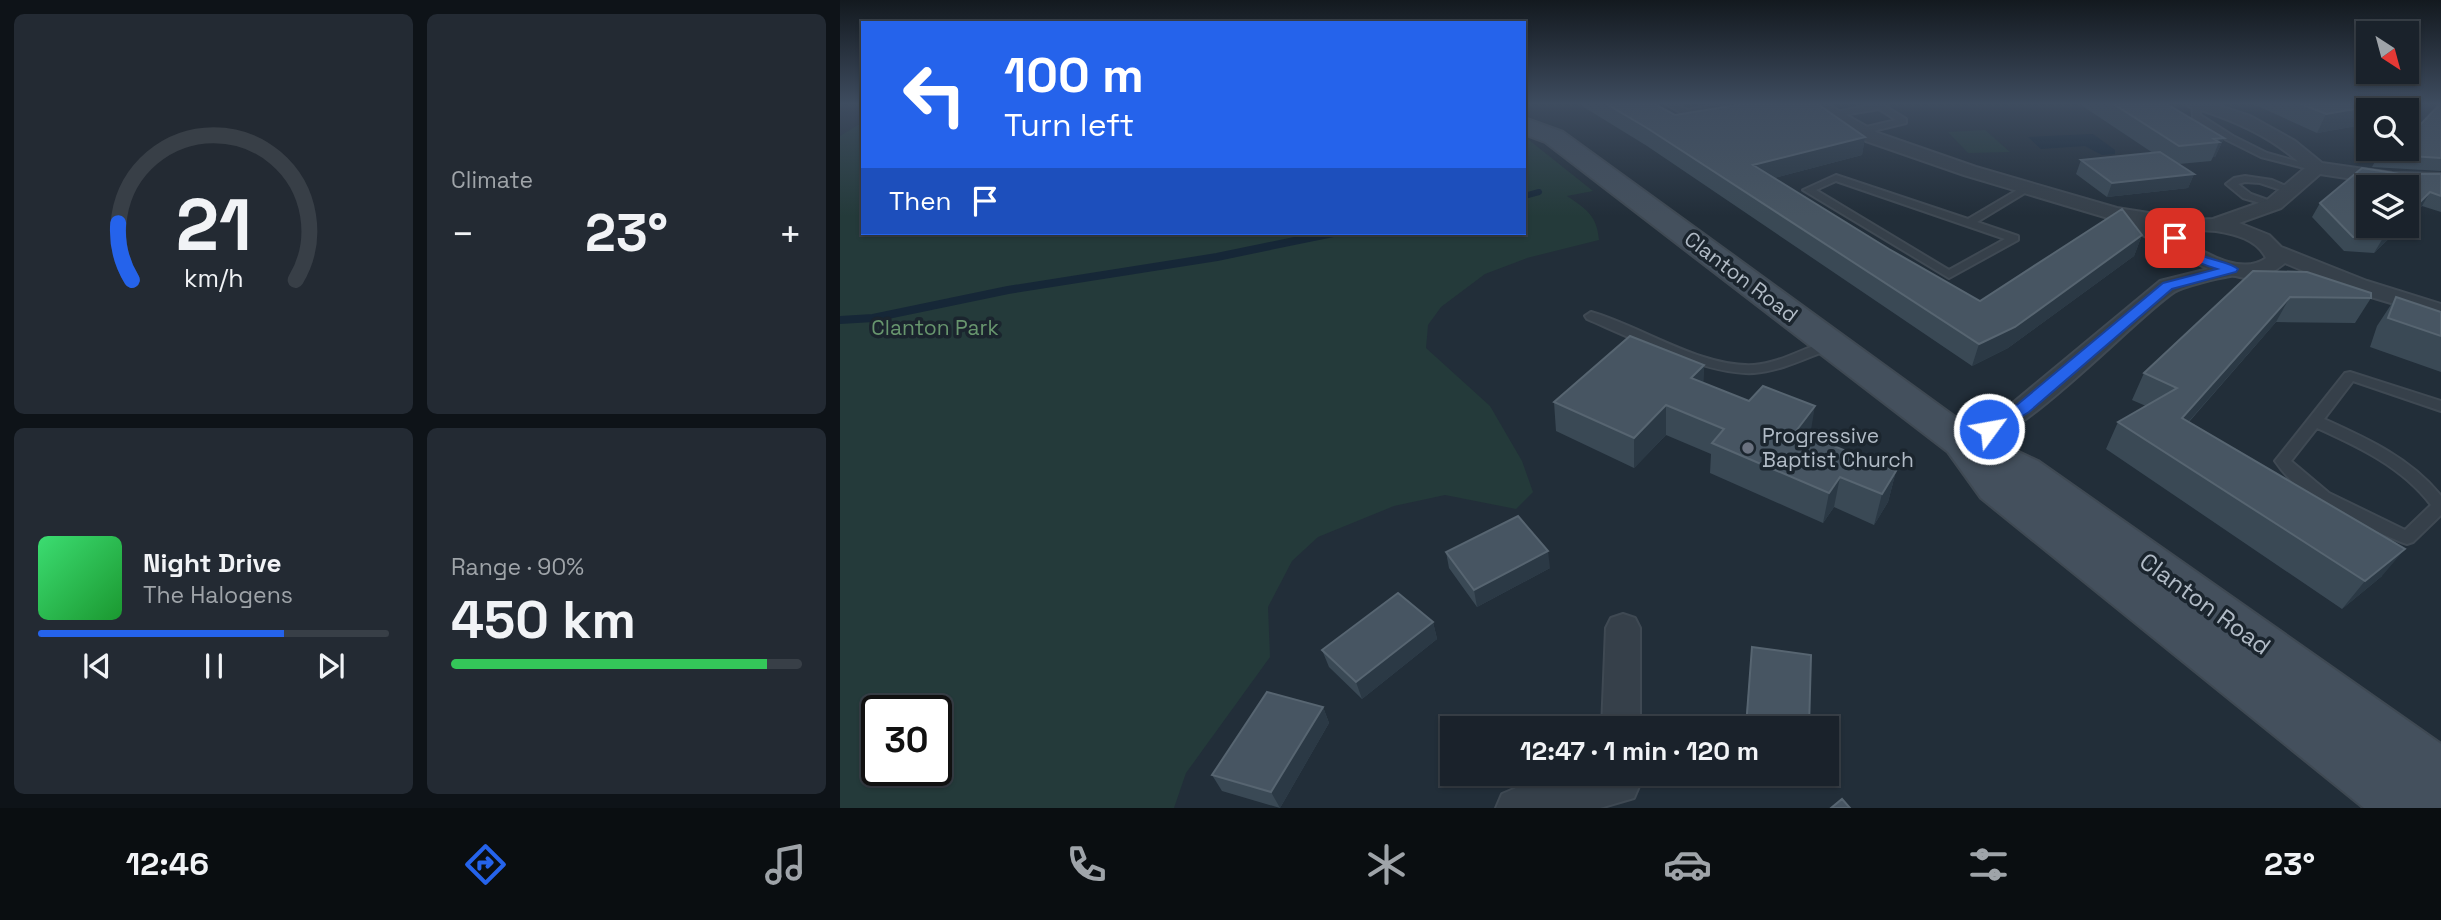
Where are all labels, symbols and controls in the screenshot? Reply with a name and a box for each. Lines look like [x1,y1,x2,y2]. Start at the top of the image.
north arrow [2356,21,2418,84]
map controls [2356,21,2419,238]
text: 100 m [1004,44,1144,106]
icon: left [889,49,980,140]
button: search [2356,98,2419,161]
text: Turn left [1004,105,1134,145]
text: Climate [451,165,533,195]
button: layers [2356,175,2419,238]
text: 21 [175,178,252,271]
icon: arrive [966,182,1004,220]
text: Then [889,184,952,218]
text: 23° [585,200,668,266]
pin [2145,208,2205,268]
text: − [451,210,475,258]
text: + [778,210,802,258]
icon: arrive [2156,219,2194,257]
street label: Clanton Road [1679,225,1803,328]
text: km/h [184,262,243,294]
park label: Clanton Park [871,314,999,341]
position arrow [1952,392,2026,466]
place label: Progressive Baptist Church [1762,422,1914,473]
marker: Progressive Baptist Church [1740,440,1756,456]
text: Night Drive [143,546,281,580]
street label: Clanton Road [2134,546,2277,662]
text: Range · 90% [451,552,584,582]
text: The Halogens [143,580,293,610]
text: 450 km [451,587,636,653]
icon: previous [78,647,116,685]
icon: pause [195,647,233,685]
icon: next [312,647,350,685]
speed limit sign: 30 [861,695,952,786]
text: 12:47 · 1 min · 120 m [1520,734,1759,768]
icon: directions [461,840,510,889]
icon: music [761,840,810,889]
icon: phone [1062,840,1111,889]
icon: climate [1362,840,1411,889]
icon: car [1663,840,1712,889]
icon: filters [1964,840,2013,889]
text: 12:46 [126,844,209,884]
text: 23° [2264,844,2315,884]

